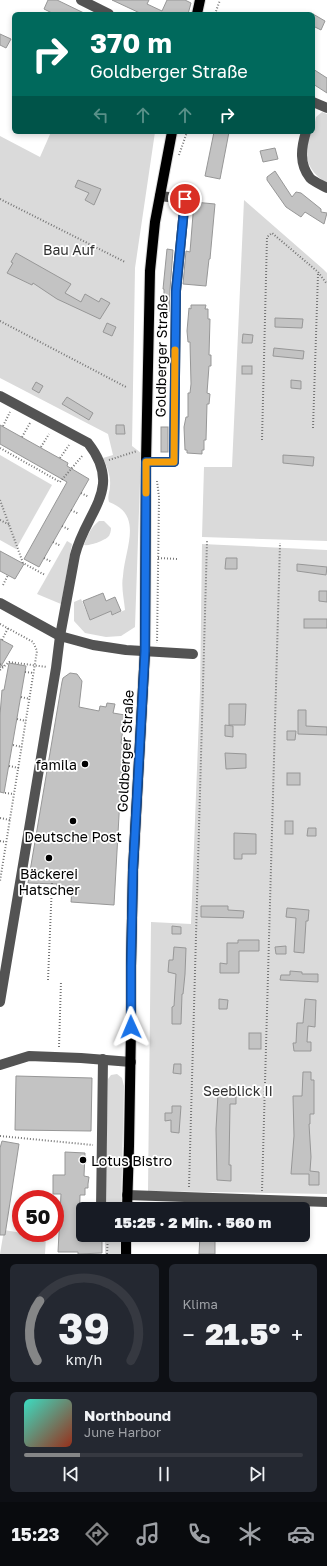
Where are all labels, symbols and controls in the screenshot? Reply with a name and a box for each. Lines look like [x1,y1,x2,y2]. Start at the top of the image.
text: 370 m [90,26,172,59]
icon: right [24,28,76,80]
text: Goldberger Straße [90,60,248,82]
icon: left [90,104,112,126]
icon: ahead [132,104,154,126]
icon: ahead [174,104,196,126]
icon: right [216,104,238,126]
pin [168,182,202,216]
icon: arrive [174,188,196,210]
park label: Bau Auf [43,241,95,258]
street label: Goldberger Straße [151,295,171,417]
street label: Goldberger Straße [113,689,137,813]
place label: famila [36,756,77,773]
marker: famila [80,759,90,769]
marker: Deutsche Post [68,816,78,826]
place label: Deutsche Post [24,828,122,845]
marker: Bäckerei Hatscher [44,853,54,863]
place label: Bäckerei Hatscher [18,865,80,898]
position arrow [110,1006,152,1048]
park label: Seeblick II [203,1082,273,1099]
place label: Lotus Bistro [91,1152,172,1169]
marker: Lotus Bistro [78,1155,88,1165]
speed limit sign: 50 [12,1190,64,1242]
text: 15:25 · 2 Min. · 560 m [115,1213,271,1231]
text: Klima [183,1296,218,1312]
text: 39 [58,1303,110,1353]
text: 21.5° [205,1316,280,1352]
text: − [183,1321,195,1348]
text: + [291,1321,303,1348]
text: km/h [66,1351,102,1368]
text: Northbound [84,1406,171,1424]
text: June Harbor [84,1424,161,1440]
icon: previous [60,1463,82,1485]
icon: pause [153,1463,175,1485]
icon: next [246,1463,268,1485]
icon: directions [83,1520,111,1548]
icon: music [134,1520,162,1548]
icon: phone [185,1520,213,1548]
icon: climate [236,1520,264,1548]
icon: car [287,1520,315,1548]
text: 15:23 [12,1523,60,1545]

